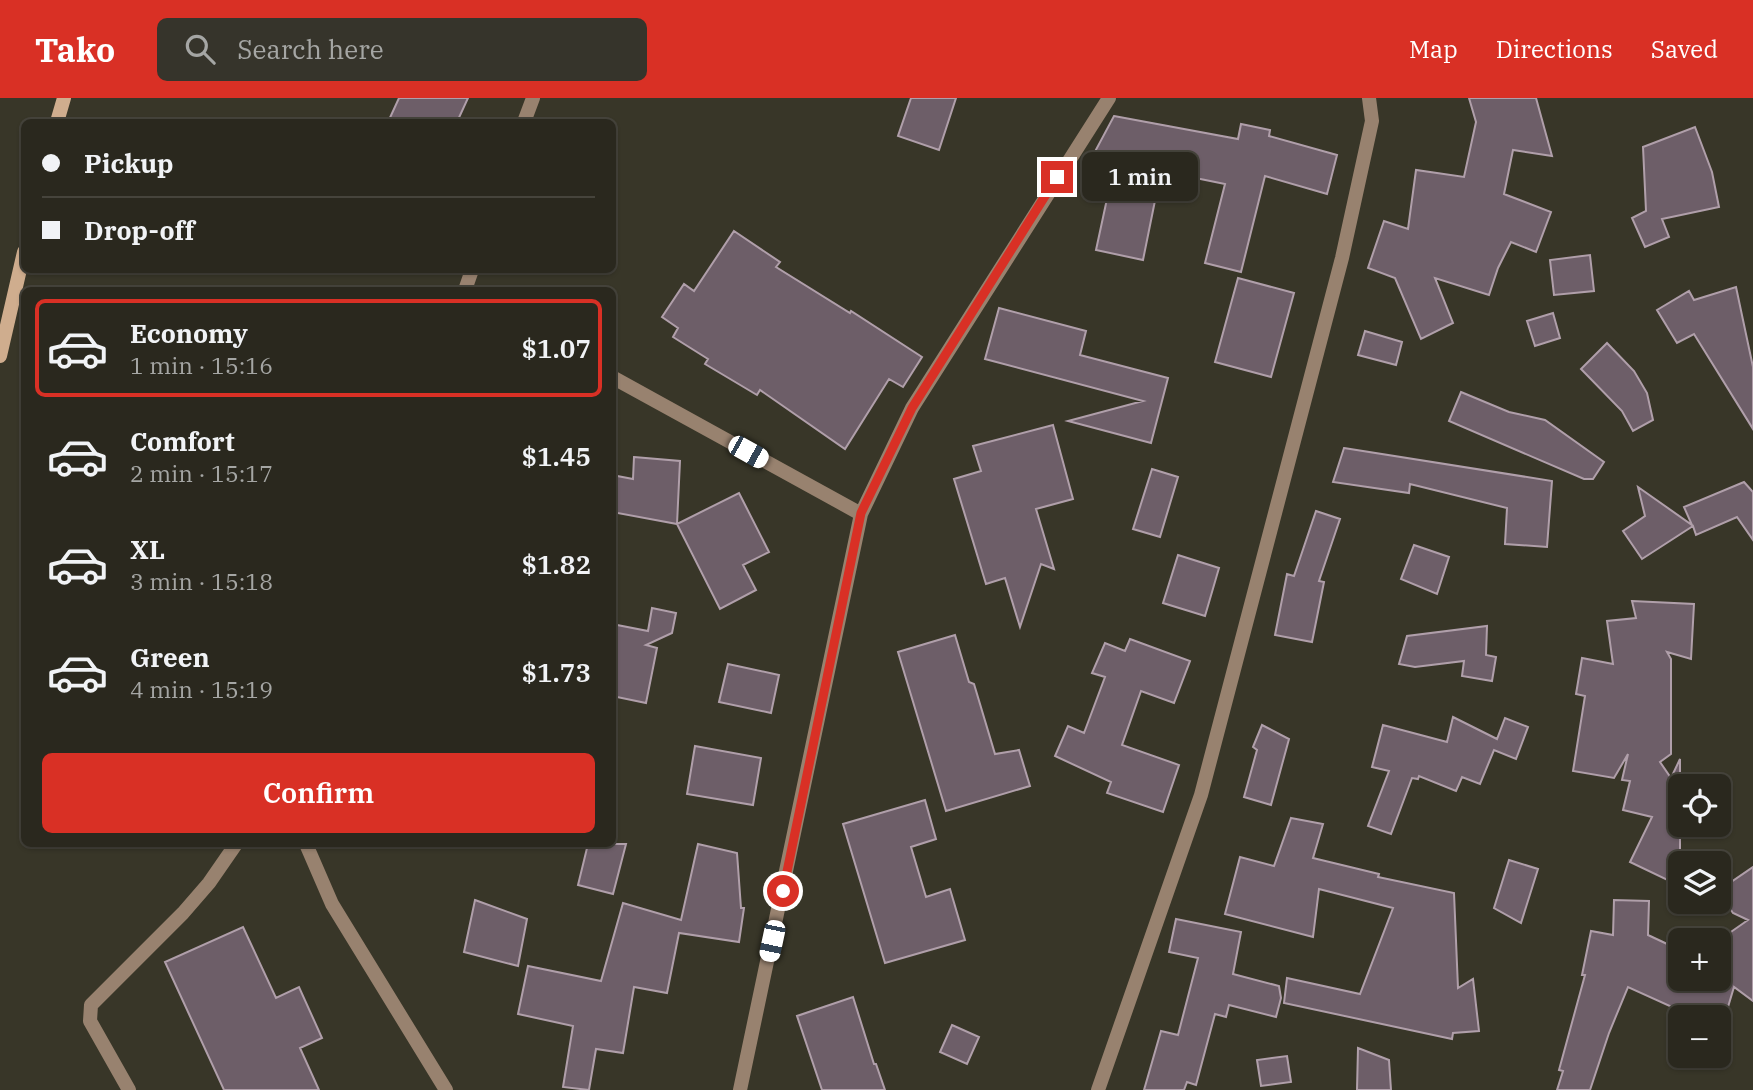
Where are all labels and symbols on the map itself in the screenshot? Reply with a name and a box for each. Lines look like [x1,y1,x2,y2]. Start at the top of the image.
callout: 1 min [1082,153,1197,202]
route end [1041,161,1073,193]
car [725,433,772,471]
route start [767,875,799,907]
car [758,918,787,964]

